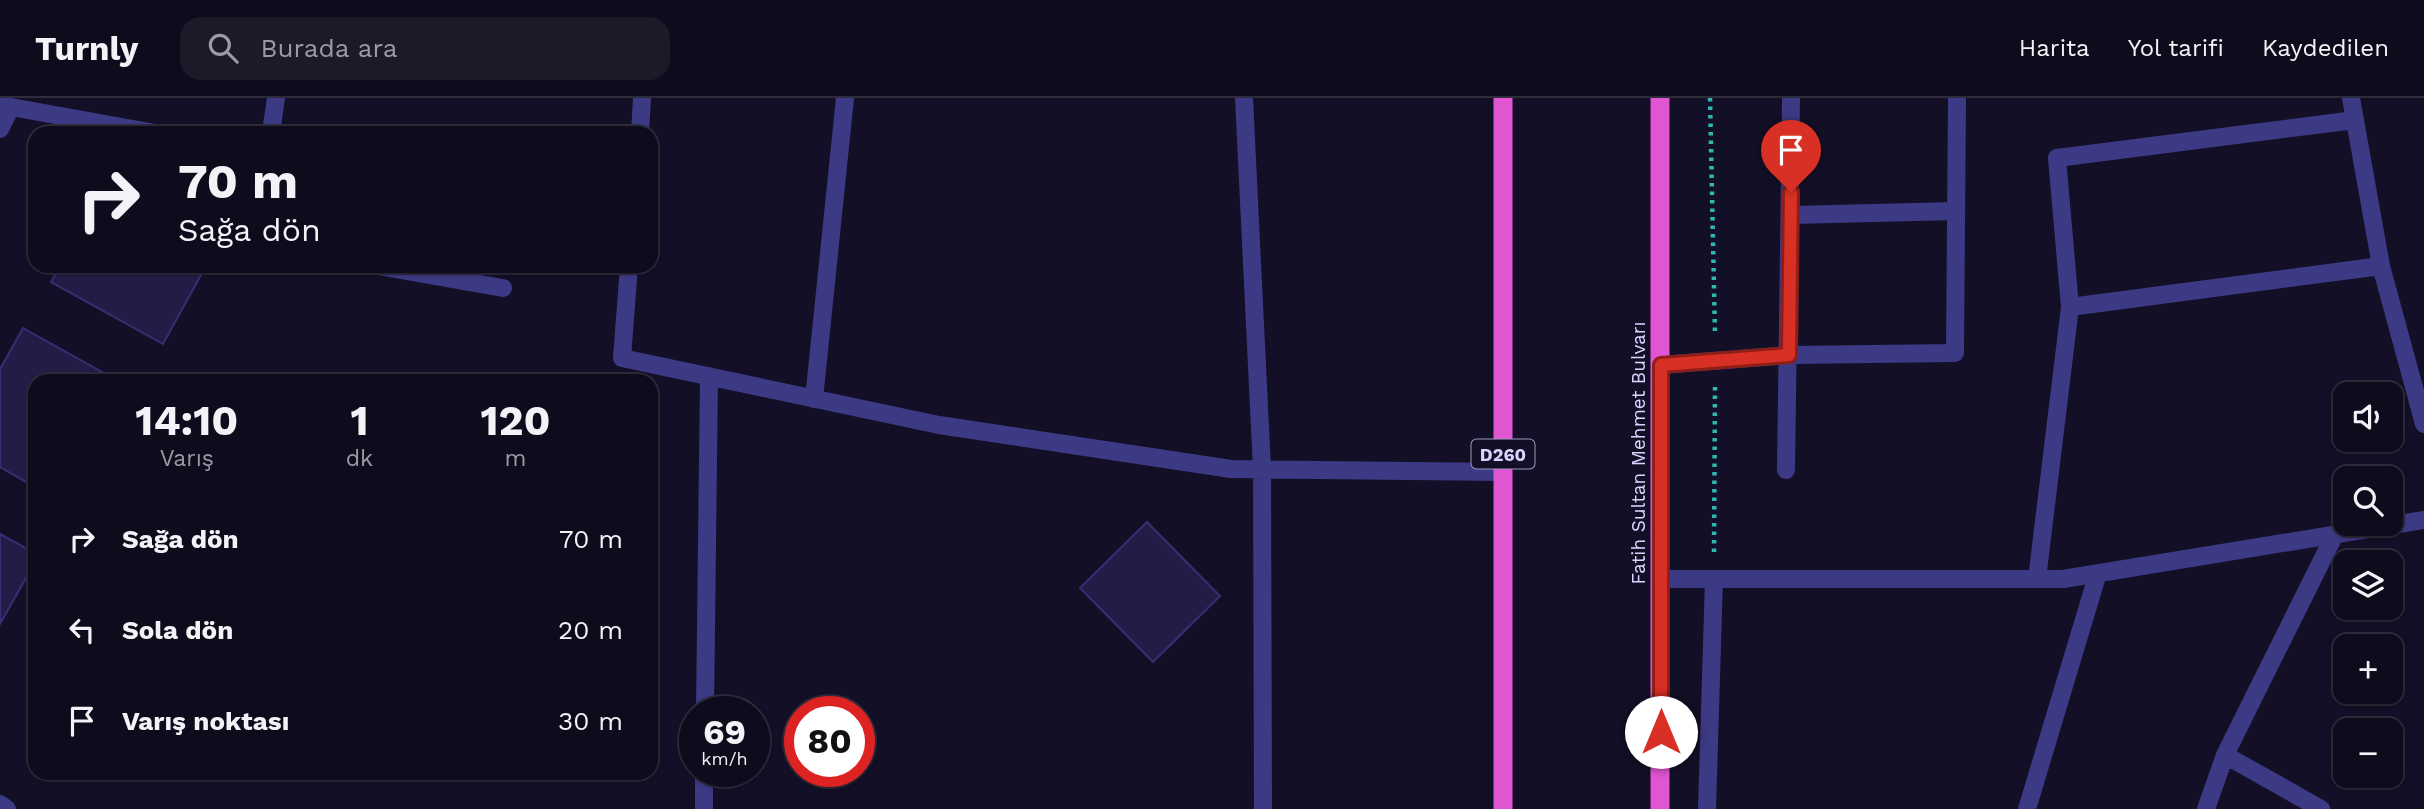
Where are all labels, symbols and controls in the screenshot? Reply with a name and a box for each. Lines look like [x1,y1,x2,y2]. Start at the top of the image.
search box [180,17,670,80]
text: Turnly [35,29,138,68]
icon: search [204,29,242,67]
text: Burada ara [260,33,397,63]
text: Harita [2019,34,2090,62]
text: Yol tarifi [2128,34,2224,62]
text: Kaydedilen [2262,34,2389,62]
pin [1761,120,1821,192]
icon: arrive [1772,131,1810,169]
text: 70 m [178,152,298,210]
icon: right [63,154,154,245]
text: Sağa dön [178,211,321,249]
street label: Fatih Sultan Mehmet Bulvarı [1627,321,1650,585]
map controls [2333,382,2403,788]
button: sound [2333,382,2403,452]
text: 14:10 [135,396,238,445]
text: 1 [350,396,368,445]
text: 120 [480,396,551,445]
road number: D260 [1472,440,1534,468]
text: Varış [160,445,214,472]
text: dk [346,445,373,472]
text: m [505,445,527,472]
button: search [2333,466,2403,536]
icon: right [63,520,101,558]
text: Sağa dön [122,524,239,554]
text: 70 m [559,524,623,554]
button: layers [2333,550,2403,620]
icon: left [63,611,101,649]
text: Sola dön [122,615,233,645]
text: 20 m [558,615,623,645]
button: + [2333,634,2403,704]
position arrow [1624,695,1698,769]
speed limit sign: 80 [784,696,875,787]
icon: arrive [63,702,101,740]
text: Varış noktası [122,706,289,736]
text: 30 m [558,706,623,736]
text: 69 [703,711,746,753]
button: − [2333,718,2403,788]
text: km/h [701,748,748,769]

